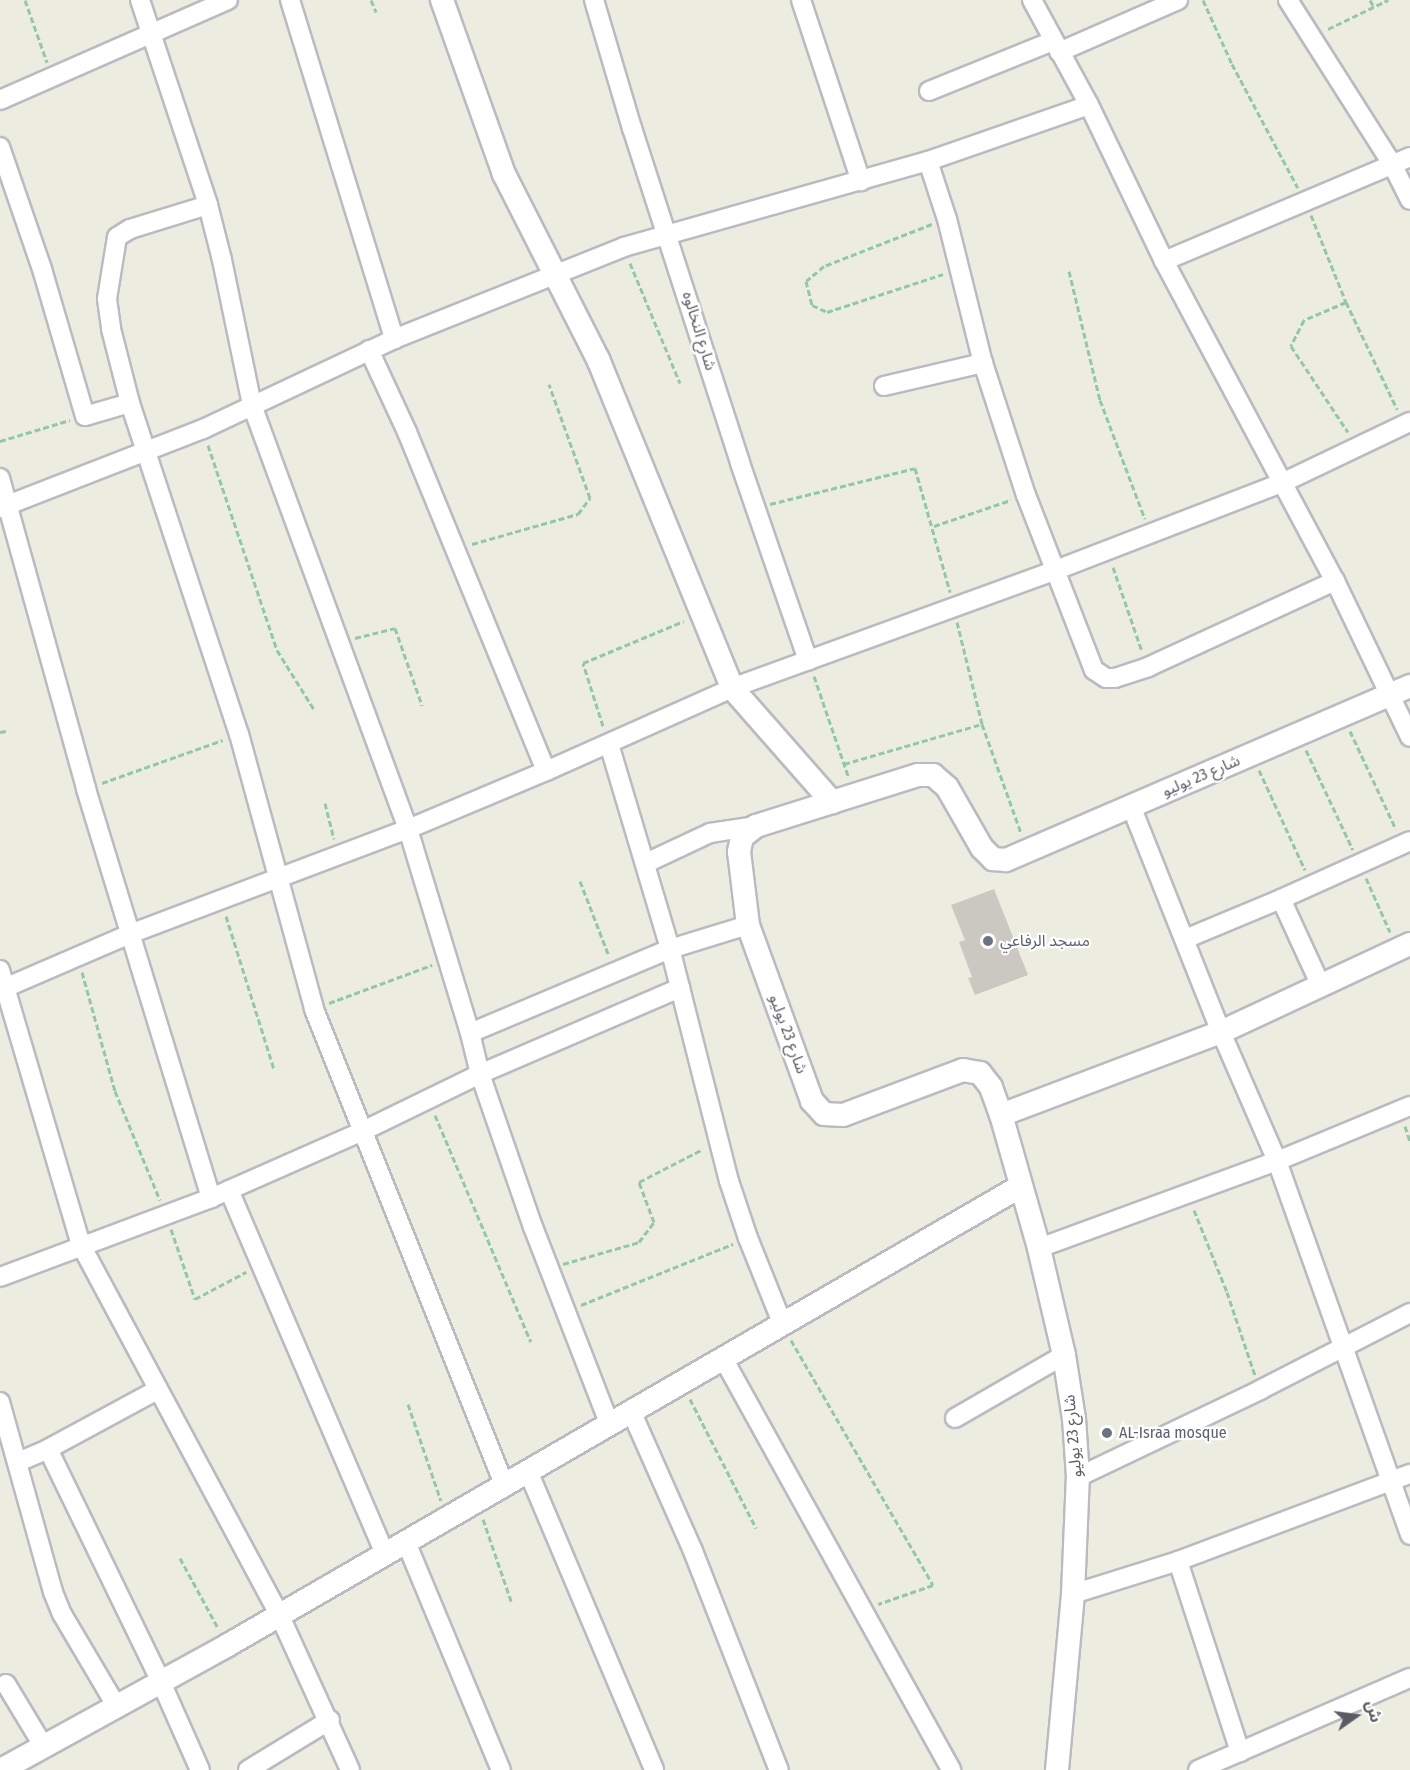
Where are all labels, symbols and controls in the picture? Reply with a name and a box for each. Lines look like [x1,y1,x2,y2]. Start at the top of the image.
street label: شارع النخالوه [678,289,720,373]
street label: شارع 23 يوليو [1159,751,1243,801]
place label: مسجد الرفاعي [1000,931,1090,951]
marker: مسجد الرفاعي [981,934,995,948]
street label: شارع 23 يوليو [765,992,811,1076]
street label: شارع 23 يوليو [1060,1394,1086,1478]
place label: AL-Israa mosque [1119,1423,1227,1443]
marker: AL-Israa mosque [1100,1426,1114,1440]
north arrow [1326,1686,1386,1746]
text: ش [1362,1699,1386,1724]

